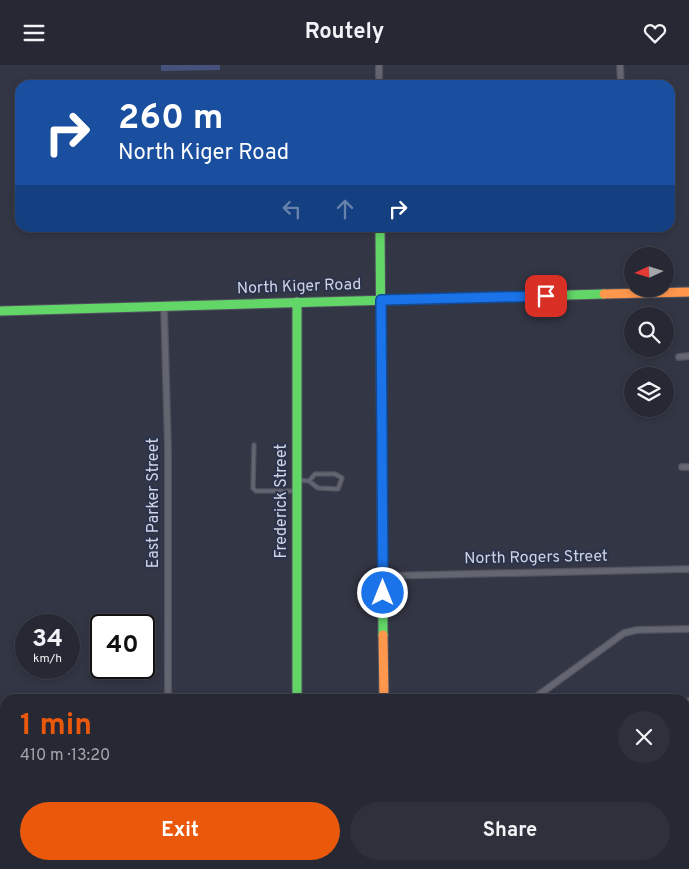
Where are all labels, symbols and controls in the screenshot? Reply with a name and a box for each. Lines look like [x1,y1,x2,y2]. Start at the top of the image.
icon: menu [20,19,48,47]
text: Routely [305,19,384,46]
icon: heart [641,19,669,47]
text: 260 m [118,97,223,141]
icon: right [35,100,100,165]
text: North Kiger Road [118,140,289,167]
icon: left [278,195,306,223]
icon: ahead [331,195,359,223]
icon: right [384,195,412,223]
north arrow [624,247,674,297]
map controls [624,247,674,417]
street label: North Kiger Road [236,275,362,299]
pin [525,275,567,317]
icon: arrive [532,282,560,310]
button: search [624,307,674,357]
button: layers [624,367,674,417]
street label: East Parker Street [144,438,164,568]
street label: Frederick Street [272,444,292,558]
street label: North Rogers Street [464,547,608,569]
position arrow [356,566,408,618]
speed limit sign: 40 [90,614,155,679]
text: 34 [32,624,63,656]
text: km/h [33,651,62,667]
text: 1 min [20,708,92,745]
button: close [618,711,670,763]
text: 410 m · 13:20 [20,746,110,766]
button: Exit [20,802,340,860]
button: Share [350,802,670,860]

